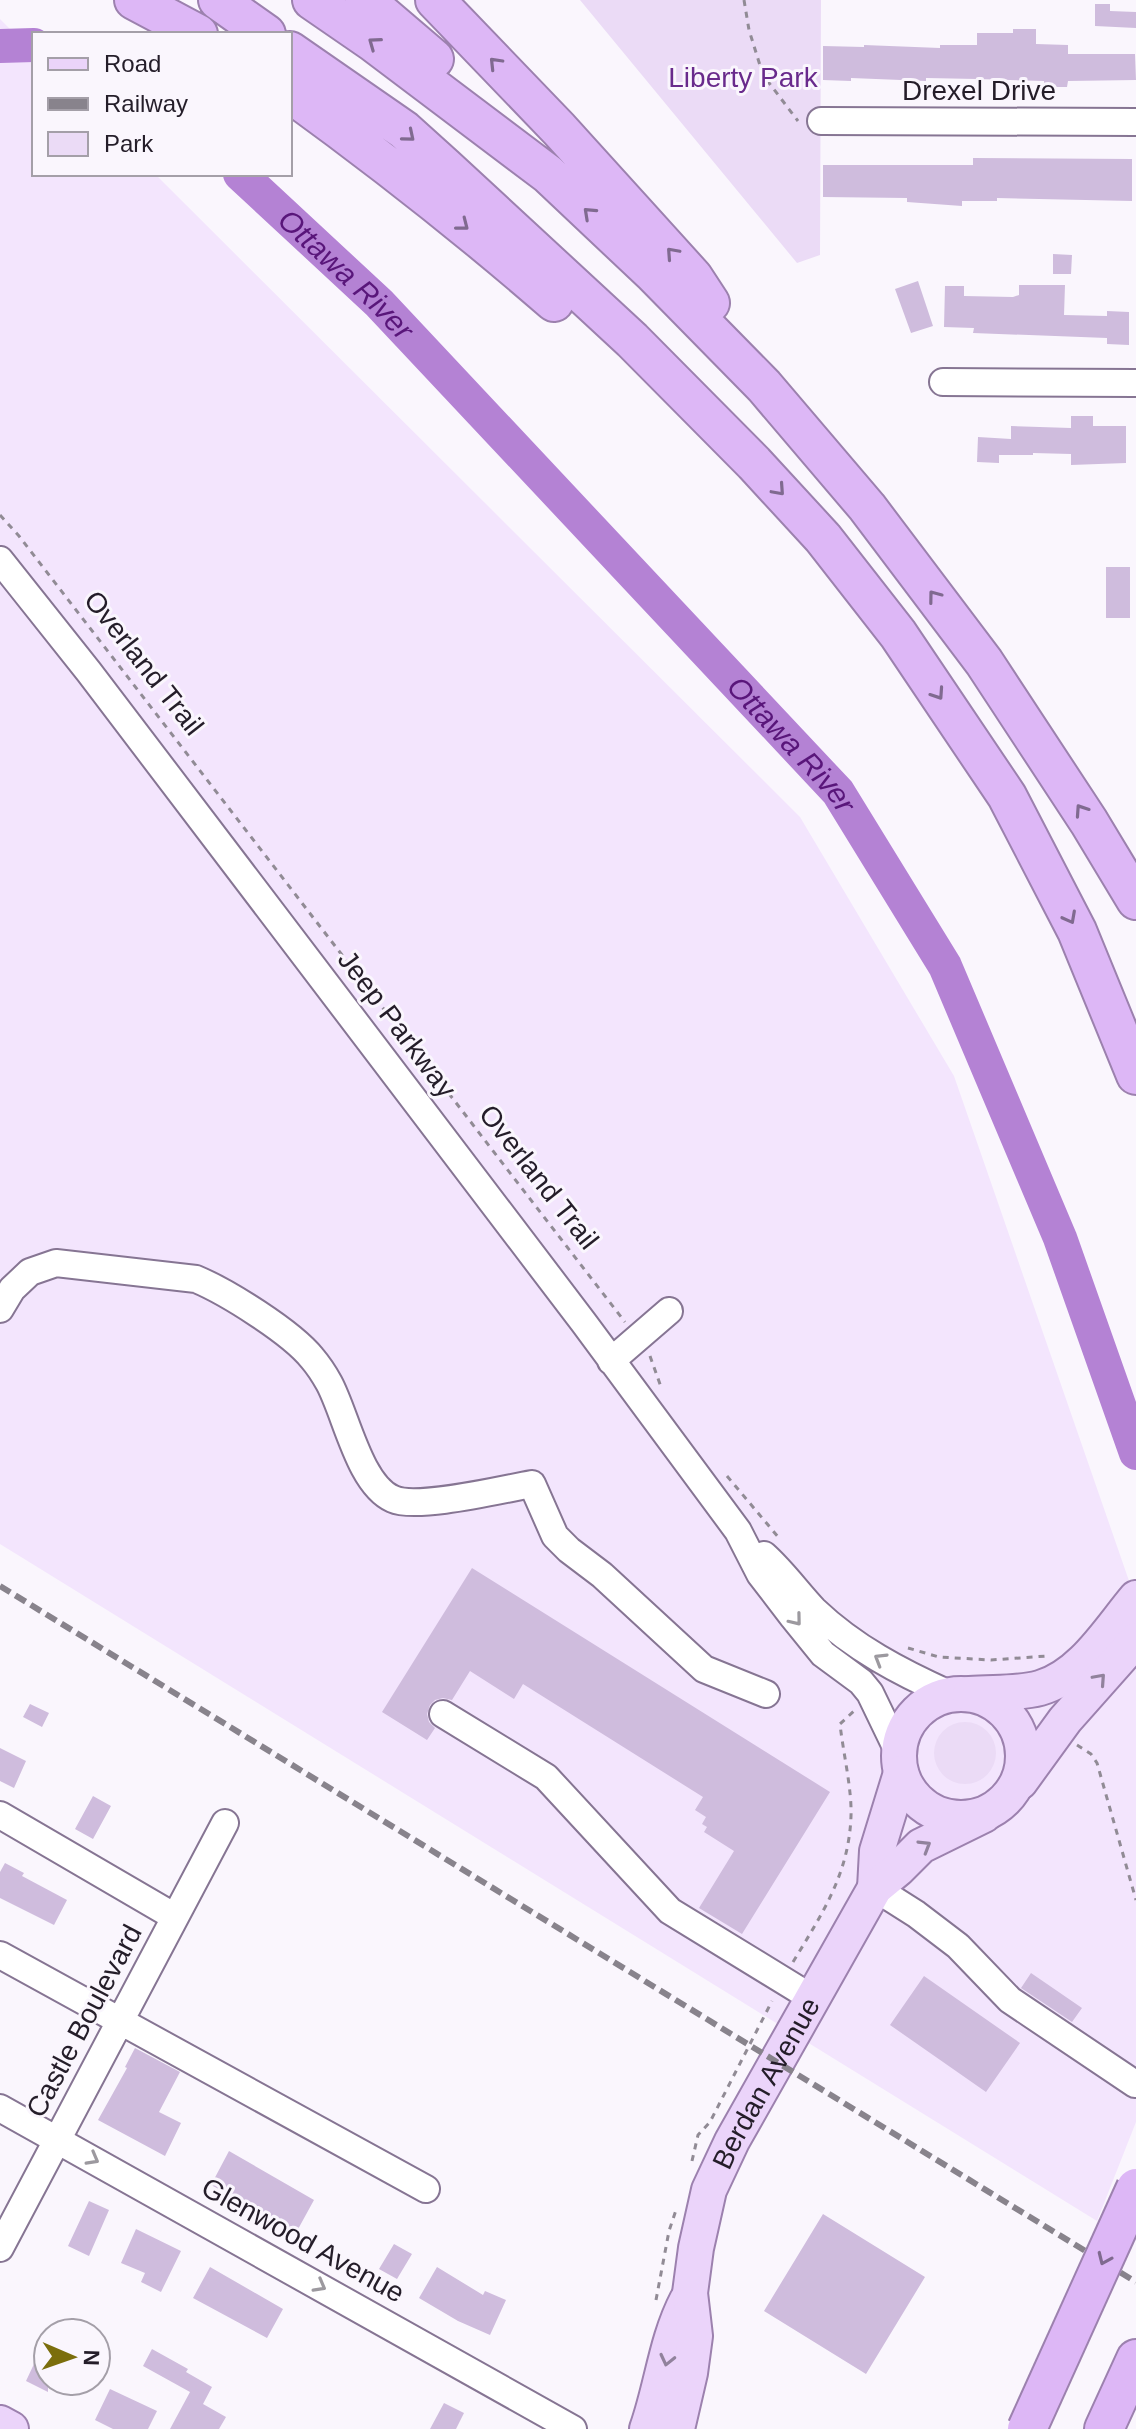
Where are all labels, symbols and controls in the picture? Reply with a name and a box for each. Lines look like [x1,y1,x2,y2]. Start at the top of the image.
legend [32,32,292,176]
one-way arrow [368,38,383,53]
text: Road [104,50,161,77]
one-way arrow [490,57,504,72]
park label: Liberty Park [668,62,819,93]
street label: Drexel Drive [902,75,1056,106]
text: Railway [104,90,188,117]
one-way arrow [400,126,415,141]
text: Park [104,130,154,157]
water label: Ottawa River [272,202,421,346]
one-way arrow [584,208,598,222]
one-way arrow [454,216,469,230]
one-way arrow [667,248,681,263]
one-way arrow [769,480,783,495]
street label: Overland Trail [78,585,210,741]
one-way arrow [929,590,943,605]
water label: Ottawa River [721,669,863,819]
one-way arrow [929,686,944,700]
one-way arrow [1076,804,1091,818]
one-way arrow [1061,910,1076,925]
street label: Jeep Parkway [332,944,462,1104]
street label: Overland Trail [473,1099,605,1255]
one-way arrow [786,1611,800,1626]
one-way arrow [874,1653,889,1669]
one-way arrow [1090,1674,1105,1688]
one-way arrow [916,1840,931,1856]
street label: Castle Boulevard [20,1920,148,2122]
street label: Berdan Avenue [706,1992,825,2173]
one-way arrow [84,2149,99,2165]
street label: Glenwood Avenue [196,2171,410,2309]
one-way arrow [1098,2251,1114,2265]
one-way arrow [311,2276,326,2292]
north arrow [32,2317,112,2397]
text: N [79,2349,104,2366]
one-way arrow [659,2352,676,2366]

